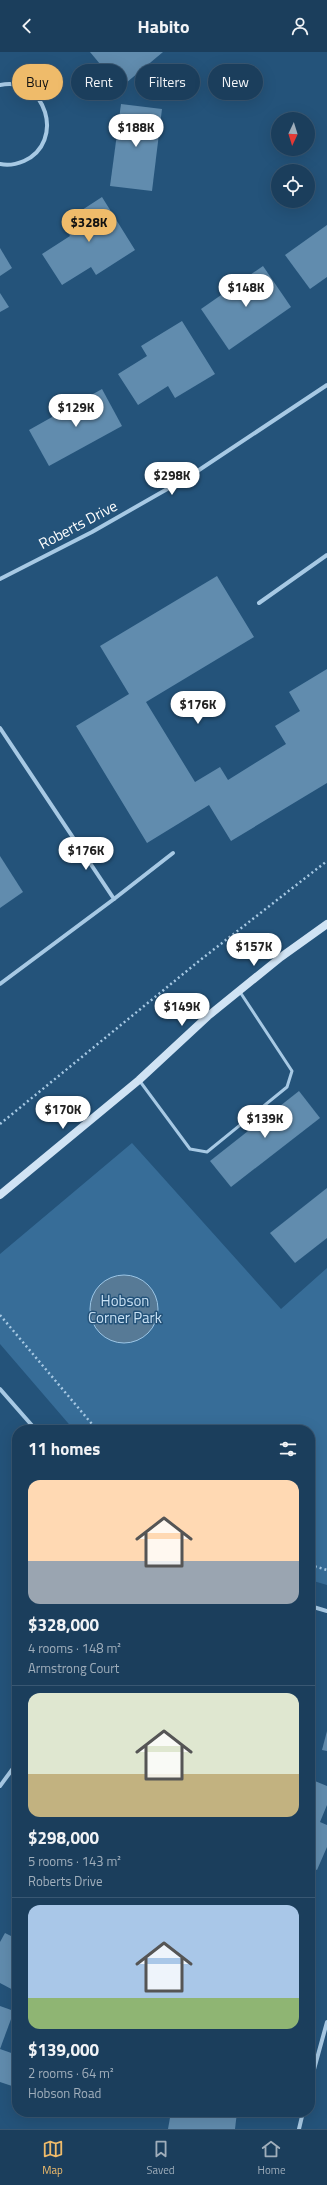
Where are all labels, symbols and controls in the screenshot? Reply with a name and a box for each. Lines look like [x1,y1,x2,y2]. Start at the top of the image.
text: Habito [138,13,189,40]
icon: back [16,15,38,37]
icon: person [289,15,311,37]
chip: Buy [12,64,63,100]
chip: Rent [71,64,127,100]
chip: Filters [135,64,200,100]
chip: New [208,64,263,100]
north arrow [271,112,315,156]
map controls [271,112,315,208]
pin: $188K [108,114,164,148]
text: $188K [118,117,154,137]
button: locate [271,164,315,208]
pin: $328K [61,209,117,243]
text: $328K [71,212,107,232]
pin: $148K [218,274,274,308]
text: $148K [228,277,264,297]
pin: $129K [48,394,104,428]
text: $129K [58,397,94,417]
pin: $298K [144,462,200,496]
text: $298K [154,465,190,485]
street label: Roberts Drive [34,494,121,555]
pin: $176K [170,691,226,725]
text: $176K [180,694,216,714]
pin: $176K [58,837,114,871]
text: $176K [68,840,104,860]
pin: $157K [226,933,282,967]
text: $157K [236,936,272,956]
pin: $149K [154,993,210,1027]
text: $149K [164,996,200,1016]
pin: $170K [35,1096,91,1130]
text: $170K [45,1099,81,1119]
pin: $139K [237,1105,293,1139]
text: $139K [247,1108,283,1128]
park label: Hobson Corner Park [88,1289,162,1329]
text: 11 homes [28,1436,100,1462]
icon: filters [277,1438,299,1460]
icon: home [128,1506,200,1578]
text: $328,000 [28,1612,99,1638]
text: 4 rooms · 148 m² [28,1638,121,1658]
text: Armstrong Court [28,1658,119,1678]
icon: home [128,1719,200,1791]
text: $298,000 [28,1825,99,1851]
text: 5 rooms · 143 m² [28,1851,121,1871]
text: Roberts Drive [28,1871,103,1891]
icon: home [128,1931,200,2003]
text: $139,000 [28,2037,99,2063]
text: 2 rooms · 64 m² [28,2063,114,2083]
text: Hobson Road [28,2083,101,2103]
tab: Map [42,2138,64,2178]
tab: Saved [147,2138,175,2178]
tab: Home [258,2138,285,2178]

